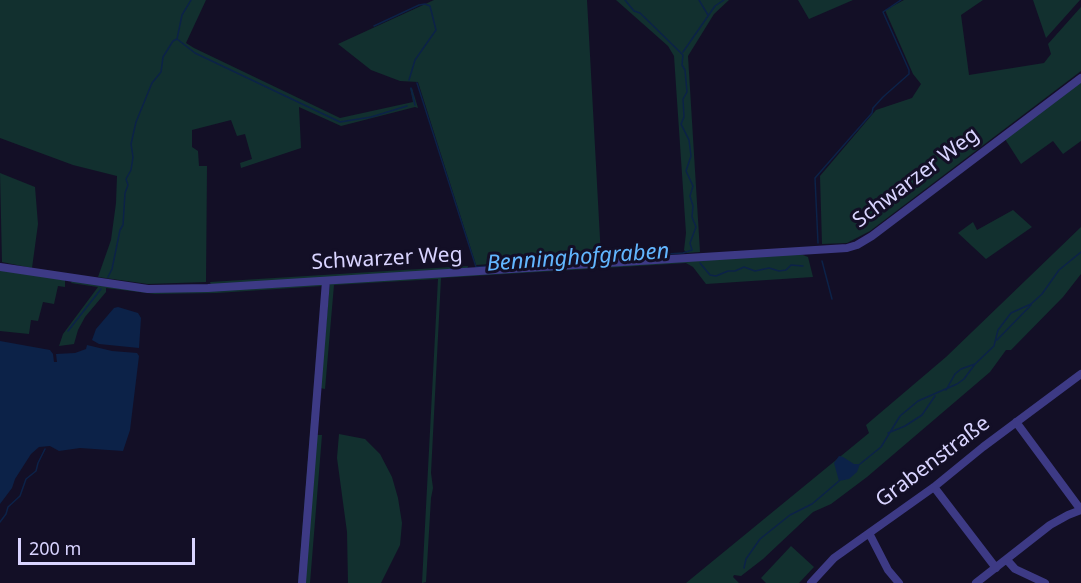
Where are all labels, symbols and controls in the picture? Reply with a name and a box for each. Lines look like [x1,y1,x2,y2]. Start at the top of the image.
street label: Schwarzer Weg [848,122,984,234]
water label: Benninghofgraben [486,238,670,278]
street label: Schwarzer Weg [311,242,463,276]
street label: Grabenstraße [871,411,995,513]
scale bar [21,526,198,564]
text: 200 m [29,536,81,560]

